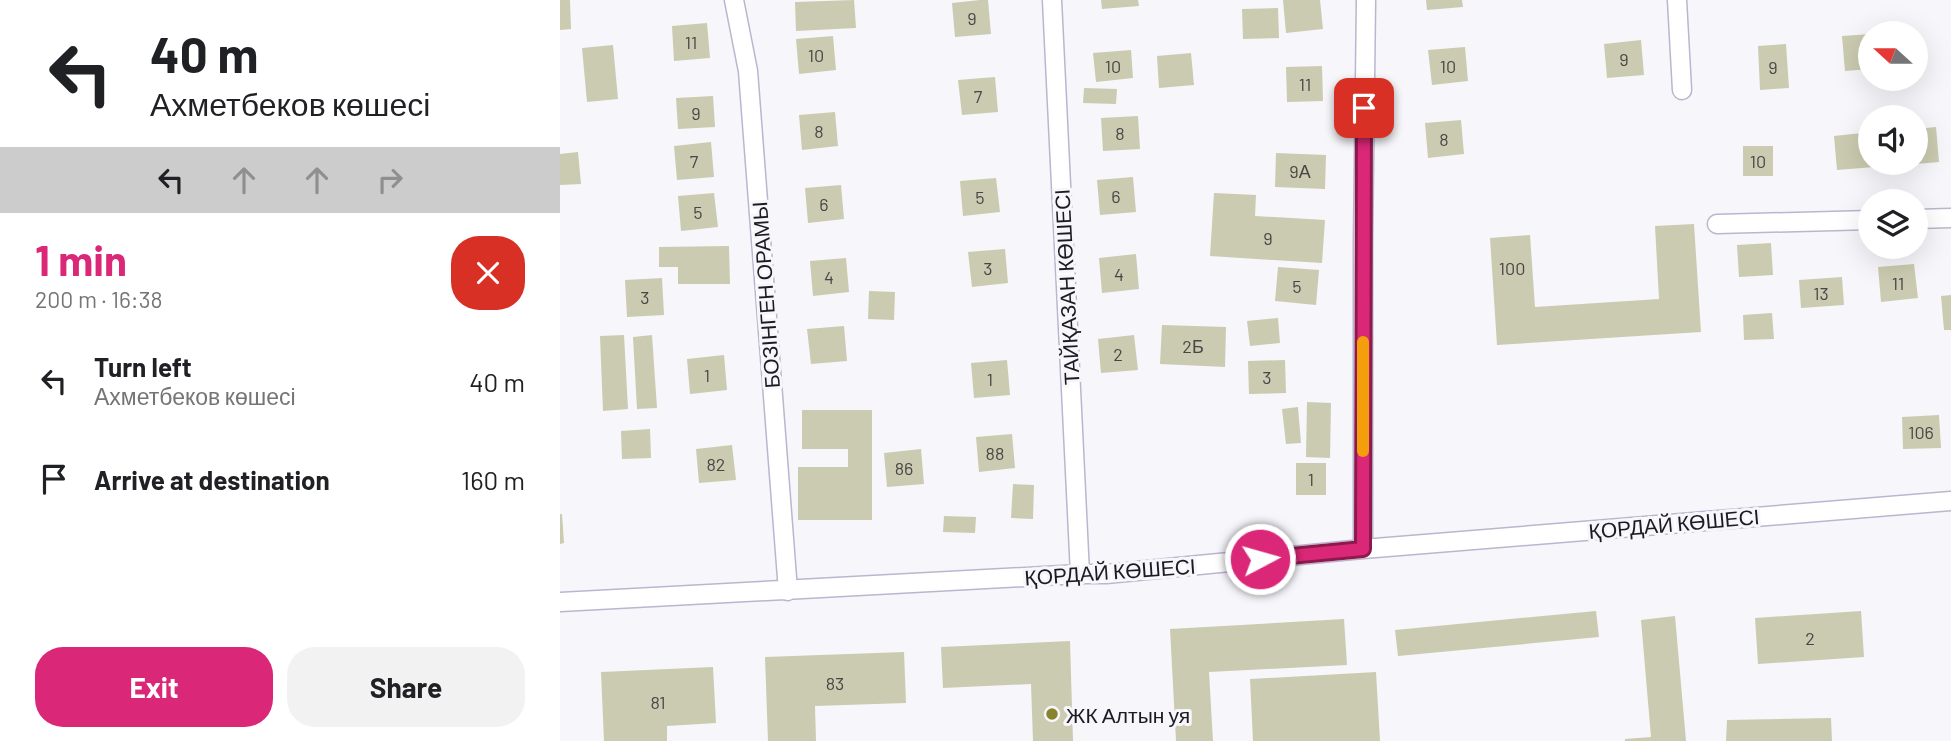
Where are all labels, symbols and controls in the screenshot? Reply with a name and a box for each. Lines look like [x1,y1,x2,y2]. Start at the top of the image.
house number: 9 [967,7,977,29]
north arrow [1858,21,1928,91]
map controls [1858,21,1928,259]
text: 40 m [150,24,258,83]
icon: left [35,28,126,119]
house number: 11 [685,31,697,53]
house number: 10 [808,44,824,66]
house number: 9 [1619,48,1629,70]
house number: 10 [1105,55,1121,77]
house number: 10 [1440,55,1456,77]
house number: 9 [1768,56,1778,78]
house number: 11 [1299,73,1311,95]
pin [1334,78,1394,138]
text: Ахметбеков көшесі [150,84,430,122]
house number: 7 [974,85,983,107]
icon: arrive [1345,89,1383,127]
house number: 9 [691,102,701,124]
button: sound [1858,105,1928,175]
house number: 8 [814,120,824,142]
house number: 8 [1115,122,1125,144]
house number: 8 [1439,128,1449,150]
house number: 7 [690,150,699,172]
house number: 10 [1750,150,1766,172]
house number: 9А [1289,160,1311,182]
icon: left [152,161,190,199]
icon: ahead [225,161,263,199]
icon: ahead [298,161,336,199]
icon: right [371,161,409,199]
house number: 6 [1111,185,1121,207]
house number: 5 [975,186,985,208]
street label: ТАЙҚАЗАН КӨШЕСІ [1048,188,1084,386]
button: layers [1858,189,1928,259]
house number: 6 [819,193,829,215]
house number: 5 [693,201,703,223]
street label: БОЗІНГЕН ОРАМЫ [746,201,784,389]
house number: 9 [1263,227,1273,249]
text: 1 min [35,234,127,284]
button: close [451,236,525,310]
house number: 3 [983,257,993,279]
house number: 100 [1499,257,1525,279]
house number: 4 [1114,263,1124,285]
house number: 4 [824,266,834,288]
house number: 11 [1892,272,1904,294]
house number: 5 [1292,275,1302,297]
house number: 13 [1813,282,1829,304]
text: 200 m · 16:38 [35,285,163,313]
house number: 3 [640,286,650,308]
house number: 2Б [1182,335,1204,357]
house number: 2 [1113,343,1123,365]
text: Turn left [94,351,192,382]
icon: left [35,362,73,400]
house number: 1 [704,364,710,386]
text: 40 m [469,366,525,397]
house number: 3 [1262,366,1272,388]
house number: 1 [987,368,993,390]
text: Ахметбеков көшесі [94,382,296,410]
house number: 106 [1908,421,1934,443]
house number: 88 [986,442,1004,464]
house number: 82 [706,453,726,475]
house number: 86 [895,457,913,479]
icon: arrive [35,460,73,498]
text: Arrive at destination [94,464,330,495]
text: 160 m [461,464,525,495]
house number: 1 [1308,468,1314,490]
street label: ҚОРДАЙ КӨШЕСІ [1587,503,1761,543]
position arrow [1223,522,1297,596]
street label: ҚОРДАЙ КӨШЕСІ [1024,553,1196,589]
house number: 2 [1805,627,1815,649]
button: Exit [35,647,273,727]
button: Share [287,647,525,727]
house number: 83 [826,672,844,694]
house number: 81 [650,691,666,713]
place label: ЖК Алтын уя [1066,702,1190,727]
marker: ЖК Алтын уя [1044,706,1060,722]

